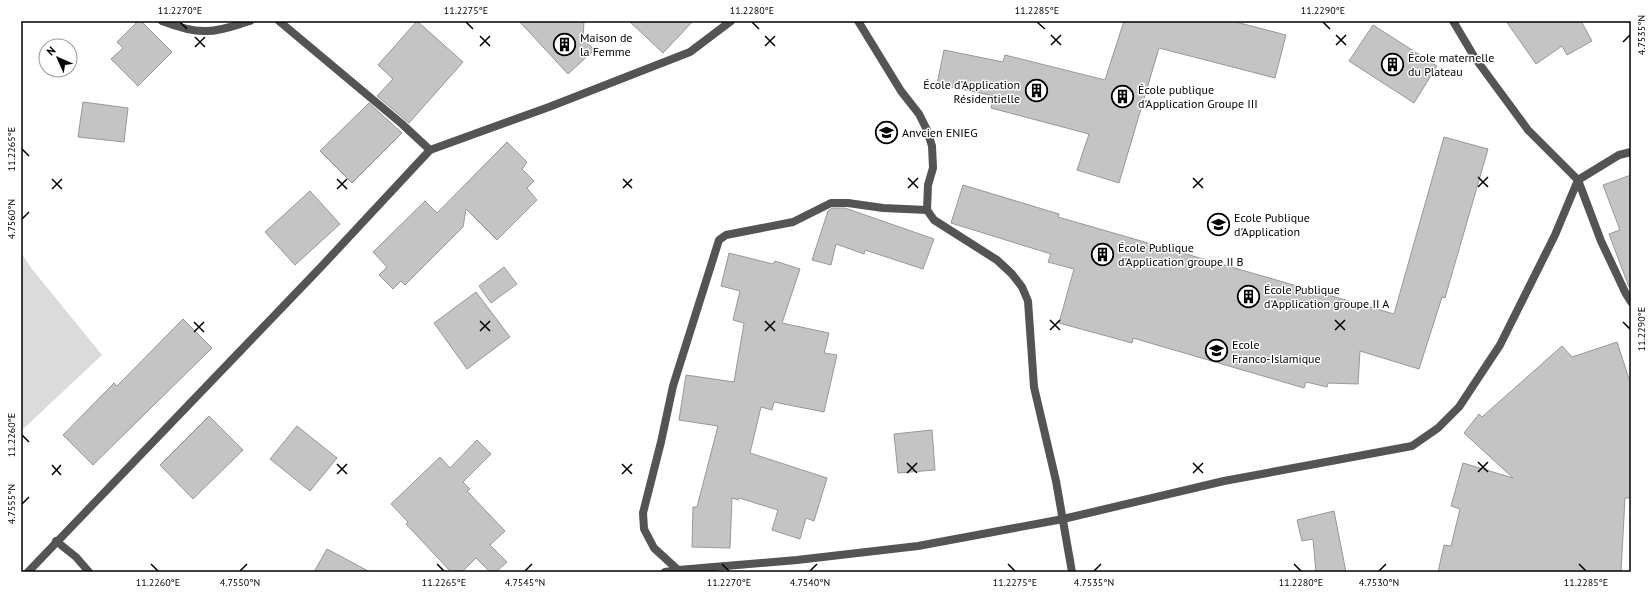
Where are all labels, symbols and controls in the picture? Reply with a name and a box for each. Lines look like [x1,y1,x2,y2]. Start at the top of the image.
text: 11.2270°E [158,4,202,17]
text: 11.2275°E [444,4,488,17]
text: 11.2280°E [730,4,774,17]
text: 11.2285°E [1015,4,1059,17]
text: 11.2290°E [1301,4,1345,17]
text: 4.7535°N [1635,15,1648,55]
place label: Maison de la Femme [580,30,632,59]
building icon: Maison de la Femme [552,31,578,57]
north arrow [38,38,78,78]
text: N [43,43,58,58]
place label: École maternelle du Plateau [1408,50,1494,79]
building icon: École maternelle du Plateau [1380,51,1406,77]
place label: École d'Application Résidentielle [923,77,1020,106]
building icon: École d'Application Résidentielle [1023,78,1049,104]
place label: École publique d'Application Groupe III [1138,82,1258,111]
building icon: École publique d'Application Groupe III [1110,83,1136,109]
school or university icon: Anvcien ENIEG [874,119,900,145]
place label: Anvcien ENIEG [902,125,978,140]
text: 11.2265°E [5,127,18,171]
text: 4.7560°N [5,199,18,239]
place label: Ecole Publique d'Application [1234,210,1310,239]
school or university icon: Ecole Publique d'Application [1205,211,1231,237]
place label: École Publique d'Application groupe II B [1118,240,1244,269]
building icon: École Publique d'Application groupe II B [1090,241,1116,267]
place label: École Publique d'Application groupe II A [1264,282,1389,311]
building icon: École Publique d'Application groupe II A [1236,283,1262,309]
text: 11.2290°E [1635,307,1648,351]
place label: Ecole Franco-Islamique [1232,337,1321,366]
school or university icon: Ecole Franco-Islamique [1204,338,1230,364]
text: 11.2260°E [5,413,18,457]
text: 4.7555°N [5,484,18,524]
text: 11.2260°E [136,576,180,589]
text: 4.7550°N [220,576,260,589]
text: 11.2265°E [422,576,466,589]
text: 4.7545°N [505,576,545,589]
text: 11.2270°E [707,576,751,589]
text: 4.7540°N [790,576,830,589]
text: 11.2275°E [993,576,1037,589]
text: 4.7535°N [1074,576,1114,589]
text: 11.2280°E [1279,576,1323,589]
text: 4.7530°N [1359,576,1399,589]
text: 11.2285°E [1564,576,1608,589]

